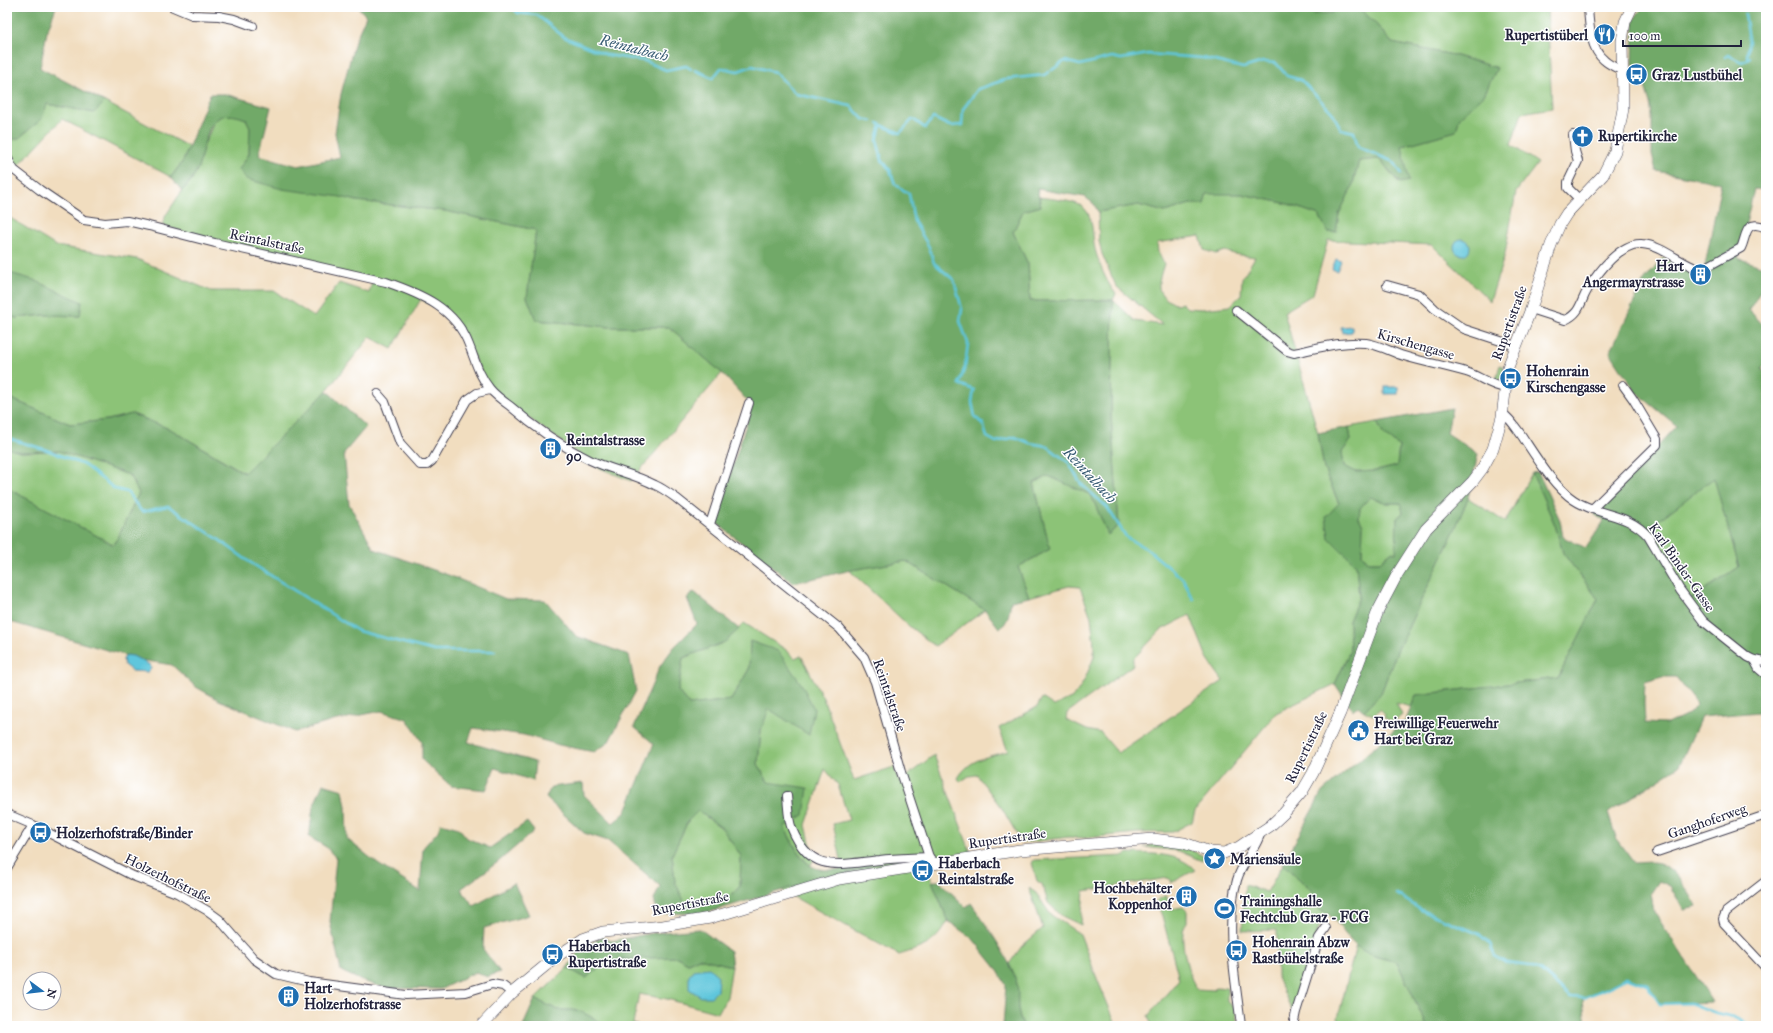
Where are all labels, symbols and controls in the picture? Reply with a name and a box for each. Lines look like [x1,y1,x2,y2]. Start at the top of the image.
restaurant icon: Rupertistüberl [1591,22,1617,48]
scale bar [1623,22,1741,48]
place label: Rupertistüberl [1505,27,1589,45]
text: 100 m [1629,29,1660,43]
water label: Reintalbach [597,31,671,65]
bus stop icon: Graz Lustbühel [1624,62,1650,88]
place label: Graz Lustbühel [1652,67,1744,84]
church icon: Rupertikirche [1570,123,1596,149]
place label: Rupertikirche [1598,128,1677,146]
street label: Reintalstraße [228,225,306,258]
place label: Hart Angermayrstrasse [1582,258,1684,292]
building icon: Hart Angermayrstrasse [1687,261,1713,287]
street label: Rupertistraße [1488,283,1531,363]
street label: Kirschengasse [1375,325,1457,364]
place label: Hohenrain Kirschengasse [1526,363,1606,397]
bus stop icon: Hohenrain Kirschengasse [1498,366,1524,392]
place label: Reintalstrasse 90 [566,432,645,466]
building icon: Reintalstrasse 90 [538,435,564,461]
water label: Reintalbach [1059,442,1121,507]
street label: Karl Binder-Gasse [1645,520,1719,615]
street label: Reintalstraße [869,656,910,734]
street label: Rupertistraße [1282,708,1331,786]
place label: Freiwillige Feuerwehr Hart bei Graz [1374,715,1499,748]
public building icon: Freiwillige Feuerwehr Hart bei Graz [1346,718,1372,744]
street label: Ganghoferweg [1665,800,1749,843]
bus stop icon: Holzerhofstraße/Binder [28,820,54,846]
place label: Holzerhofstraße/Binder [56,825,193,842]
street label: Rupertistraße [967,825,1047,852]
place icon: Mariensäule [1201,846,1227,872]
street label: Holzerhofstraße [122,850,214,907]
place label: Mariensäule [1230,851,1301,868]
place label: Haberbach Reintalstraße [938,855,1014,888]
bus stop icon: Haberbach Reintalstraße [909,858,935,884]
place label: Hochbehälter Koppenhof [1093,880,1174,914]
building icon: Hochbehälter Koppenhof [1174,883,1200,909]
street label: Rupertistraße [650,888,730,919]
place label: Trainingshalle Fechtclub Graz - FCG [1239,893,1369,926]
sports icon: Trainingshalle Fechtclub Graz - FCG [1211,896,1237,922]
place label: Hohenrain Abzw Rastbühelstraße [1252,934,1350,967]
bus stop icon: Hohenrain Abzw Rastbühelstraße [1224,937,1250,963]
place label: Haberbach Rupertistraße [568,938,647,972]
bus stop icon: Haberbach Rupertistraße [540,941,566,967]
north arrow [22,971,62,1011]
place label: Hart Holzerhofstrasse [304,980,401,1013]
building icon: Hart Holzerhofstrasse [276,983,302,1009]
text: N [44,987,59,1000]

